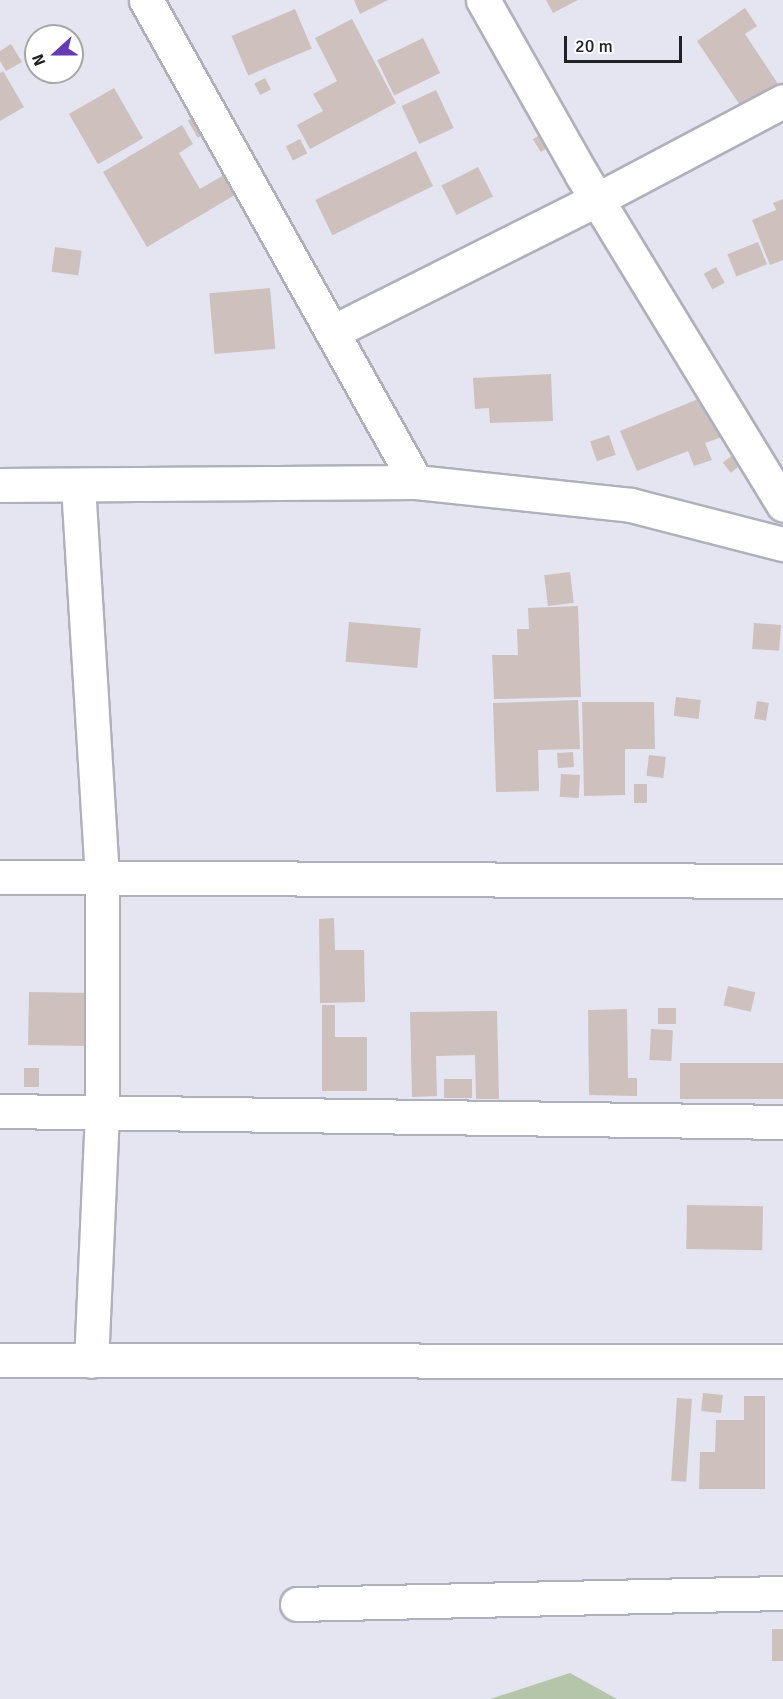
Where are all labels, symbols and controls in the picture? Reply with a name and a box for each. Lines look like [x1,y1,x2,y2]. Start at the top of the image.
north arrow [24,24,84,84]
scale bar [567,24,686,62]
text: 20 m [575,35,613,57]
text: N [28,51,50,69]

